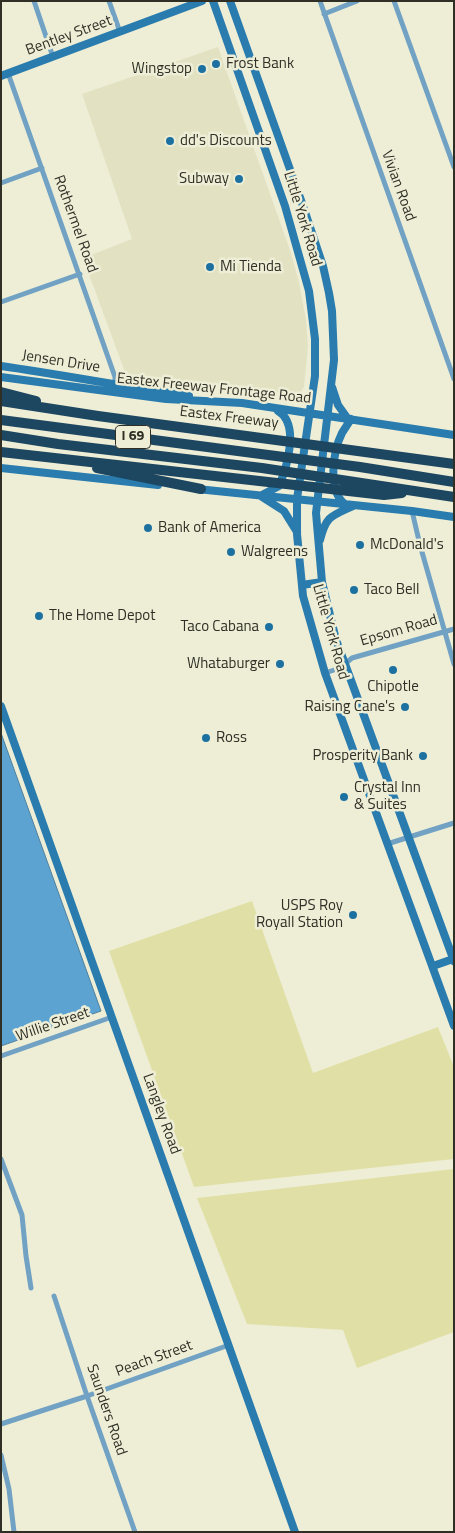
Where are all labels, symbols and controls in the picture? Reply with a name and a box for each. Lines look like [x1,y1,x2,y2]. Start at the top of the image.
street label: Bentley Street [24,12,114,60]
place label: Frost Bank [226,55,294,73]
marker: Frost Bank [210,58,222,70]
place label: Wingstop [132,60,192,78]
marker: Wingstop [196,63,208,75]
place label: dd's Discounts [180,132,272,150]
marker: dd's Discounts [164,135,176,147]
street label: Vivian Road [377,148,419,224]
street label: Little York Road [279,169,325,269]
place label: Subway [179,170,229,188]
street label: Rothermel Road [49,173,101,275]
marker: Subway [233,173,245,185]
place label: Mi Tienda [220,258,281,276]
marker: Mi Tienda [204,261,216,273]
street label: Jensen Drive [21,347,101,377]
street label: Eastex Freeway Frontage Road [116,370,312,408]
street label: Eastex Freeway [179,403,279,433]
road number: I 69 [116,426,150,448]
place label: Bank of America [158,519,261,537]
marker: Bank of America [142,522,154,534]
place label: McDonald's [370,536,444,554]
marker: McDonald's [354,539,366,551]
place label: Walgreens [241,543,308,561]
marker: Walgreens [225,546,237,558]
place label: Taco Bell [364,581,419,599]
street label: Little York Road [308,582,352,682]
marker: Taco Bell [348,584,360,596]
place label: The Home Depot [49,607,155,625]
marker: The Home Depot [33,610,45,622]
street label: Epsom Road [358,611,440,651]
place label: Taco Cabana [181,618,259,636]
marker: Taco Cabana [263,621,275,633]
place label: Whataburger [187,655,270,673]
marker: Whataburger [274,658,286,670]
marker: Chipotle [387,664,399,676]
place label: Chipotle [367,678,419,696]
place label: Raising Cane's [305,698,395,716]
marker: Raising Cane's [399,701,411,713]
place label: Ross [216,729,247,747]
marker: Ross [200,732,212,744]
place label: Prosperity Bank [312,747,413,765]
marker: Prosperity Bank [417,750,429,762]
place label: Crystal Inn & Suites [354,779,421,814]
marker: Crystal Inn & Suites [338,791,350,803]
place label: USPS Roy Royall Station [256,897,343,932]
marker: USPS Roy Royall Station [347,909,359,921]
street label: Willie Street [14,1004,92,1046]
street label: Langley Road [138,1071,184,1157]
street label: Peach Street [113,1337,195,1381]
street label: Saunders Road [82,1362,130,1458]

